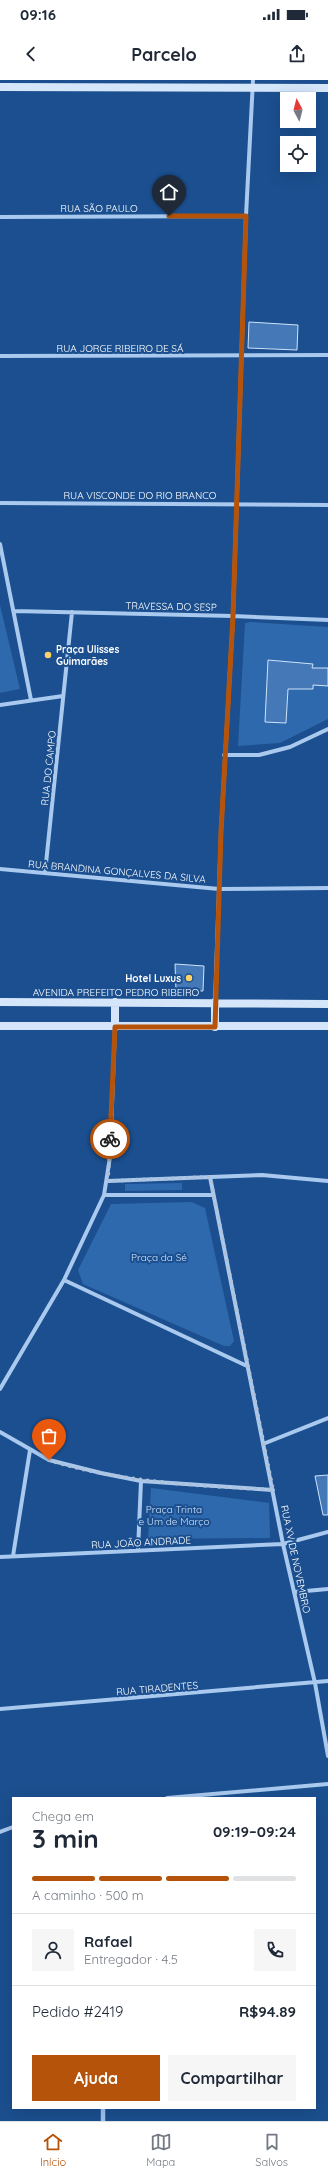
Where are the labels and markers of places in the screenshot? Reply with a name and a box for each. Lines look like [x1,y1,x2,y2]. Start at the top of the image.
pin [152,175,186,216]
place label: Praça Ulisses Guimarães [56,643,119,668]
marker: Praça Ulisses Guimarães [43,650,53,660]
place label: Hotel Luxus [125,972,181,985]
marker: Hotel Luxus [184,973,194,983]
pin [32,1419,66,1460]

